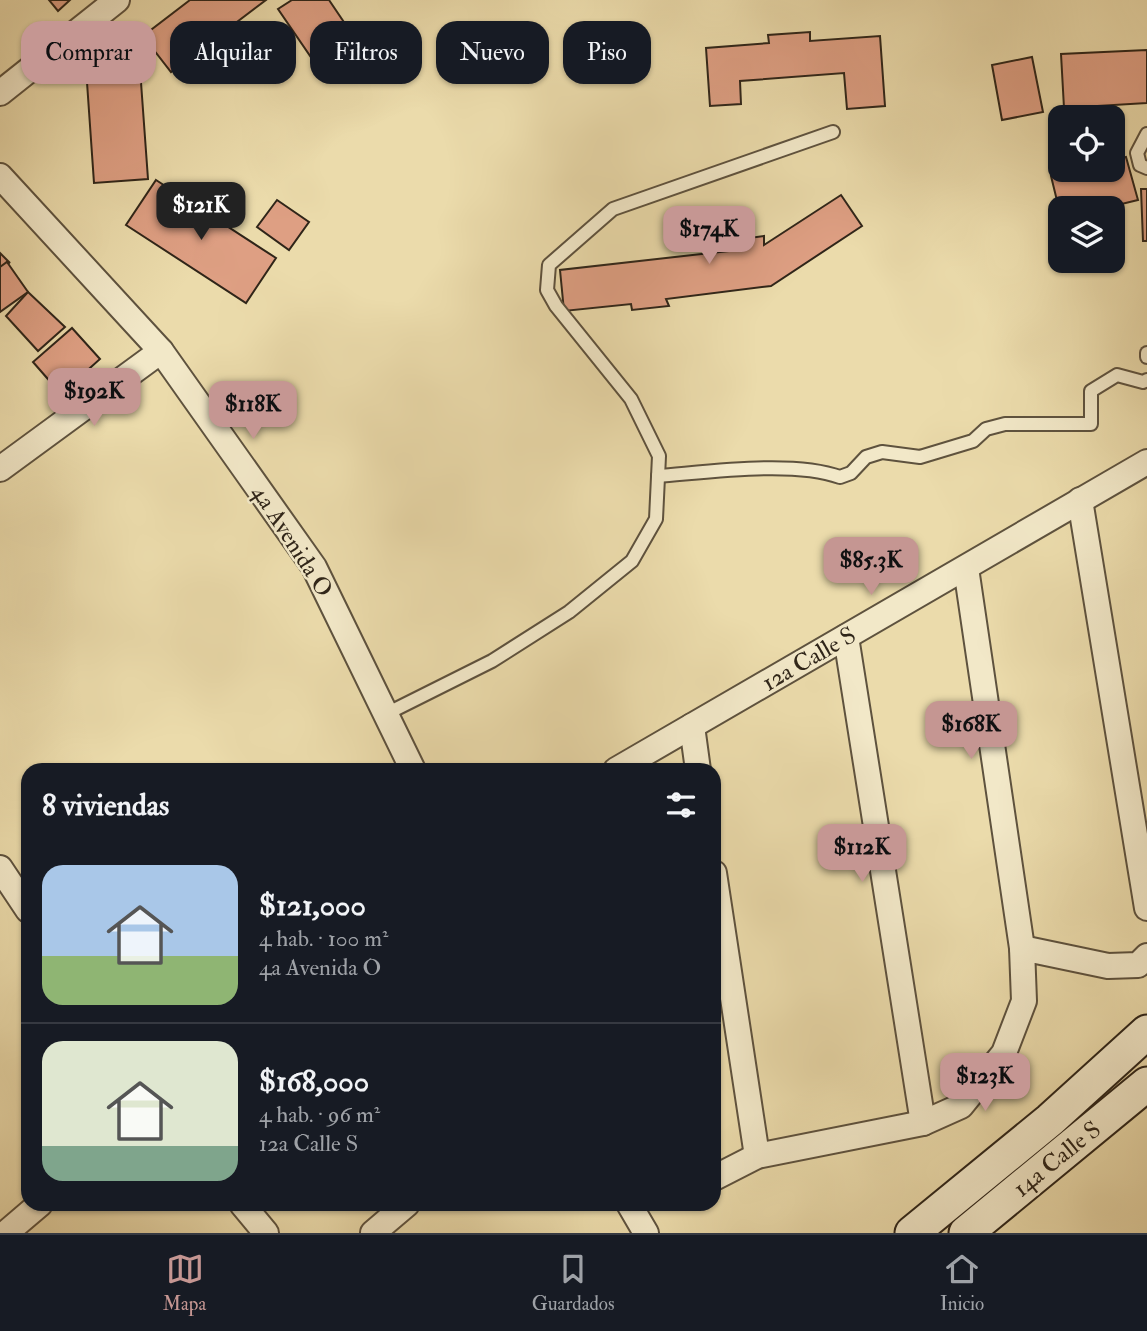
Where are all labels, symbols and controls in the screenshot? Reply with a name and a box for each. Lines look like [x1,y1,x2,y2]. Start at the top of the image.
chip: Comprar [21,21,156,84]
chip: Alquilar [170,21,296,84]
chip: Filtros [310,21,422,84]
chip: Nuevo [436,21,549,84]
chip: Piso [563,21,651,84]
map controls [1048,105,1125,273]
button: locate [1048,105,1125,182]
pin: $121K [152,182,250,242]
text: $121K [172,190,230,219]
button: layers [1048,196,1125,273]
pin: $174K [660,206,758,266]
text: $174K [679,214,739,243]
pin: $192K [45,368,143,428]
text: $192K [64,376,124,405]
pin: $118K [204,382,302,441]
text: $118K [225,389,281,418]
street label: 4a Avenida O [244,479,340,603]
pin: $85.3K [814,538,928,597]
text: $85.3K [840,545,902,574]
street label: 12a Calle S [756,620,862,698]
pin: $168K [922,702,1020,761]
text: $168K [941,709,1001,738]
icon: filters [662,786,700,824]
text: 8 viviendas [42,787,169,824]
pin: $112K [813,824,911,884]
text: $112K [833,832,891,861]
text: $121,000 [259,887,366,924]
icon: home [98,893,182,977]
text: 4 hab. · 100 m² [259,924,389,953]
text: 4a Avenida O [259,953,381,982]
pin: $123K [936,1054,1034,1113]
text: $123K [956,1061,1014,1090]
text: $168,000 [259,1063,369,1100]
icon: home [98,1069,182,1153]
text: 4 hab. · 96 m² [259,1100,380,1129]
street label: 14a Calle S [1007,1114,1107,1204]
text: 12a Calle S [259,1129,358,1158]
tab: Mapa [163,1250,206,1316]
tab: Guardados [532,1250,615,1316]
tab: Inicio [940,1250,984,1316]

